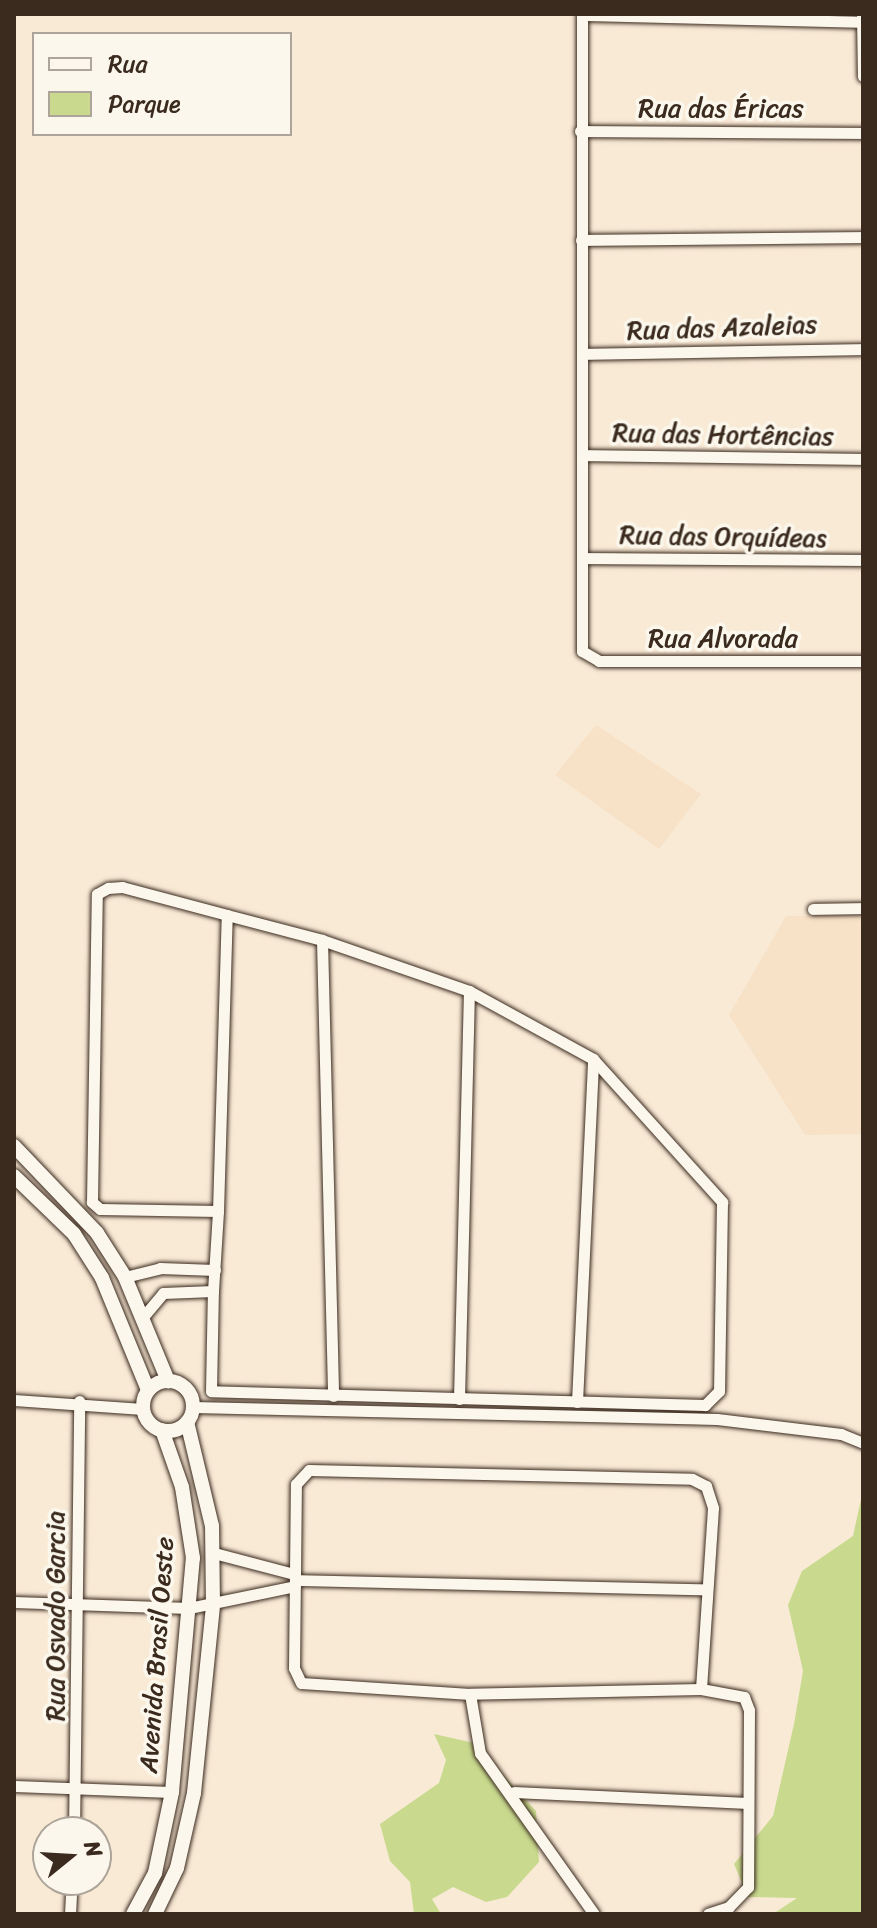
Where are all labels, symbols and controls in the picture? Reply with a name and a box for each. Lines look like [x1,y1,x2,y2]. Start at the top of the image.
legend [32,32,292,136]
text: Rua [108,43,147,85]
text: Parque [108,83,181,125]
street label: Rua das Éricas [639,93,803,125]
street label: Rua das Azaleias [627,309,817,347]
street label: Rua das Hortências [612,417,834,453]
street label: Rua das Orquídeas [619,520,827,554]
street label: Rua Alvorada [648,623,798,655]
street label: Rua Osvado Garcia [40,1511,72,1721]
street label: Avenida Brasil Oeste [133,1535,181,1775]
north arrow [32,1816,112,1896]
text: N [72,1836,114,1862]

